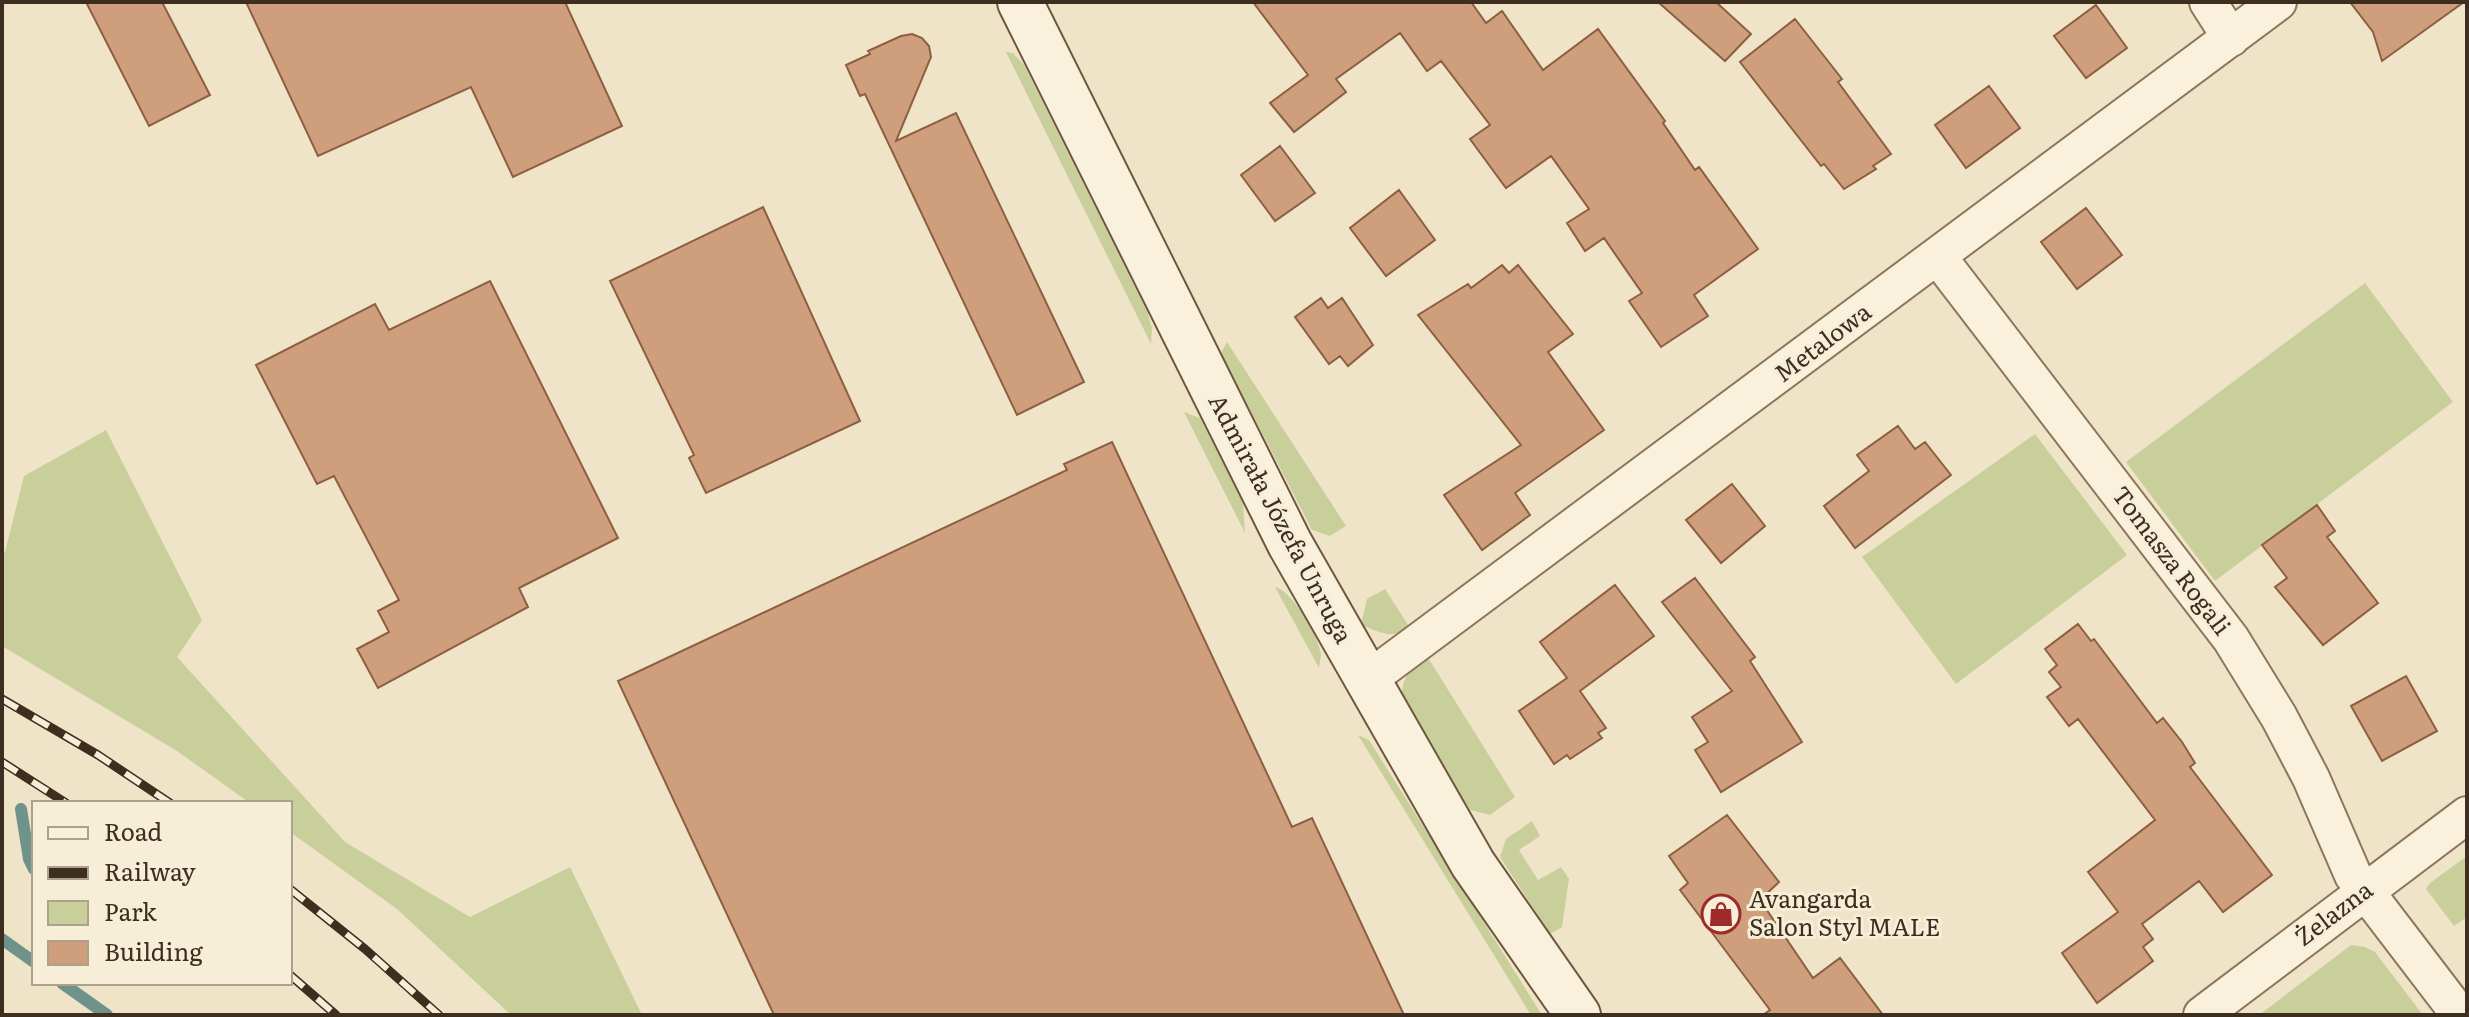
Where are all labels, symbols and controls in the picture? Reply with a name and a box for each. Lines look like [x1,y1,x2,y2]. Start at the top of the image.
street label: Metalowa [1766,293,1877,389]
street label: Admirała Józefa Unruga [1202,387,1363,649]
street label: Tomasza Rogali [2105,478,2241,641]
legend [32,801,292,985]
text: Road [104,813,163,848]
text: Railway [104,853,196,888]
street label: Żelazna [2286,871,2379,953]
place label: Avangarda Salon Styl MALE [1749,880,1940,943]
text: Park [104,893,157,928]
shop icon: Avangarda Salon Styl MALE [1700,893,1742,935]
text: Building [104,933,203,968]

